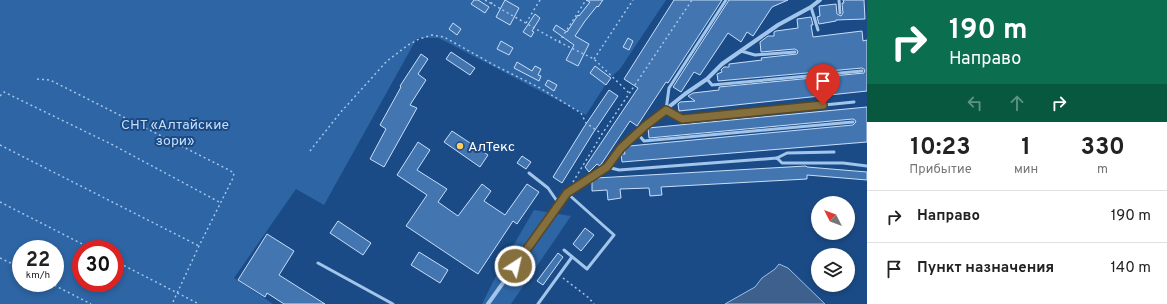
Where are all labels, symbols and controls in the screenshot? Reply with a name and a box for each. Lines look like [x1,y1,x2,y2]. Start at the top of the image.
text: 190 m [949,13,1027,49]
icon: right [883,16,935,68]
text: Направо [949,48,1021,71]
pin [806,64,840,105]
icon: arrive [812,70,834,92]
icon: left [964,92,986,114]
icon: ahead [1006,92,1028,114]
icon: right [1048,92,1070,114]
park label: СНТ «Алтайские зори» [121,117,229,150]
text: 10:23 [910,133,971,163]
text: 1 [1021,133,1031,163]
text: 330 [1081,133,1125,163]
place label: АлТекс [468,139,515,156]
marker: АлТекс [455,141,465,151]
text: Прибытие [909,162,972,178]
text: мин [1014,162,1038,178]
text: m [1097,162,1108,178]
north arrow [811,196,855,240]
map controls [811,196,855,292]
icon: right [883,206,905,228]
text: Направо [917,207,980,226]
text: 190 m [1111,207,1151,226]
speed limit sign: 30 [72,240,124,292]
position arrow [494,245,536,287]
text: 22 [26,248,50,274]
button: layers [811,248,855,292]
icon: arrive [883,258,905,280]
text: Пункт назначения [917,259,1054,278]
text: 140 m [1111,259,1151,278]
text: km/h [26,269,50,282]

